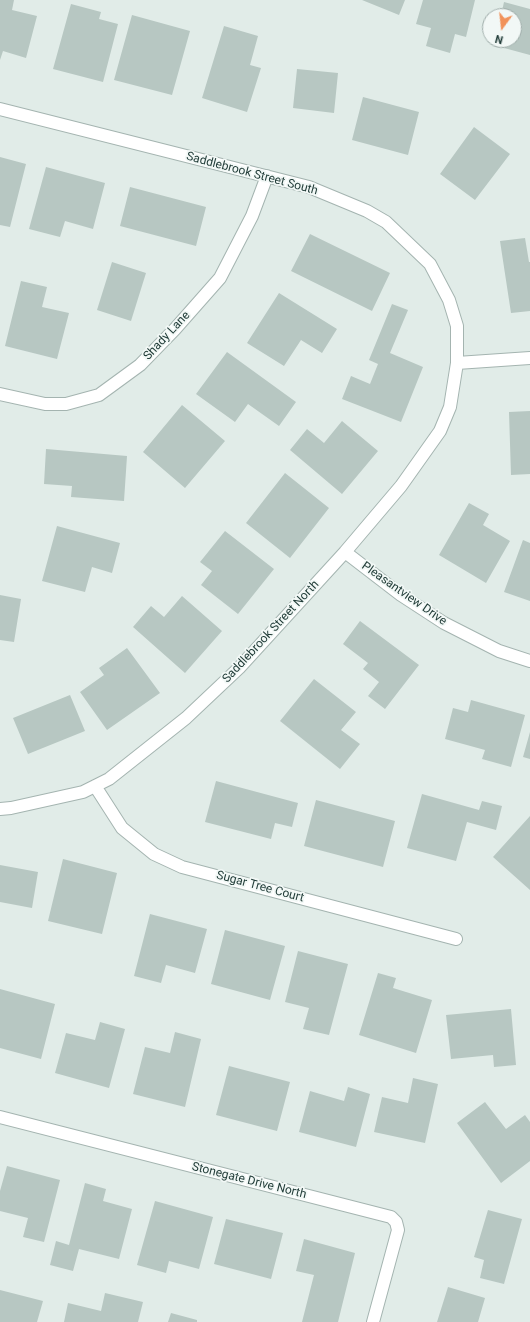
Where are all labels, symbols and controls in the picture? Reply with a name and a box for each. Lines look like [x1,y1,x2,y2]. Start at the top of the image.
north arrow [482,8,522,48]
text: N [494,32,504,46]
street label: Saddlebrook Street South [185,149,319,199]
street label: Shady Lane [141,309,193,363]
street label: Pleasantview Drive [359,559,449,629]
street label: Saddlebrook Street North [220,578,322,686]
street label: Sugar Tree Court [215,868,305,906]
street label: Stonegate Drive North [190,1160,308,1202]

